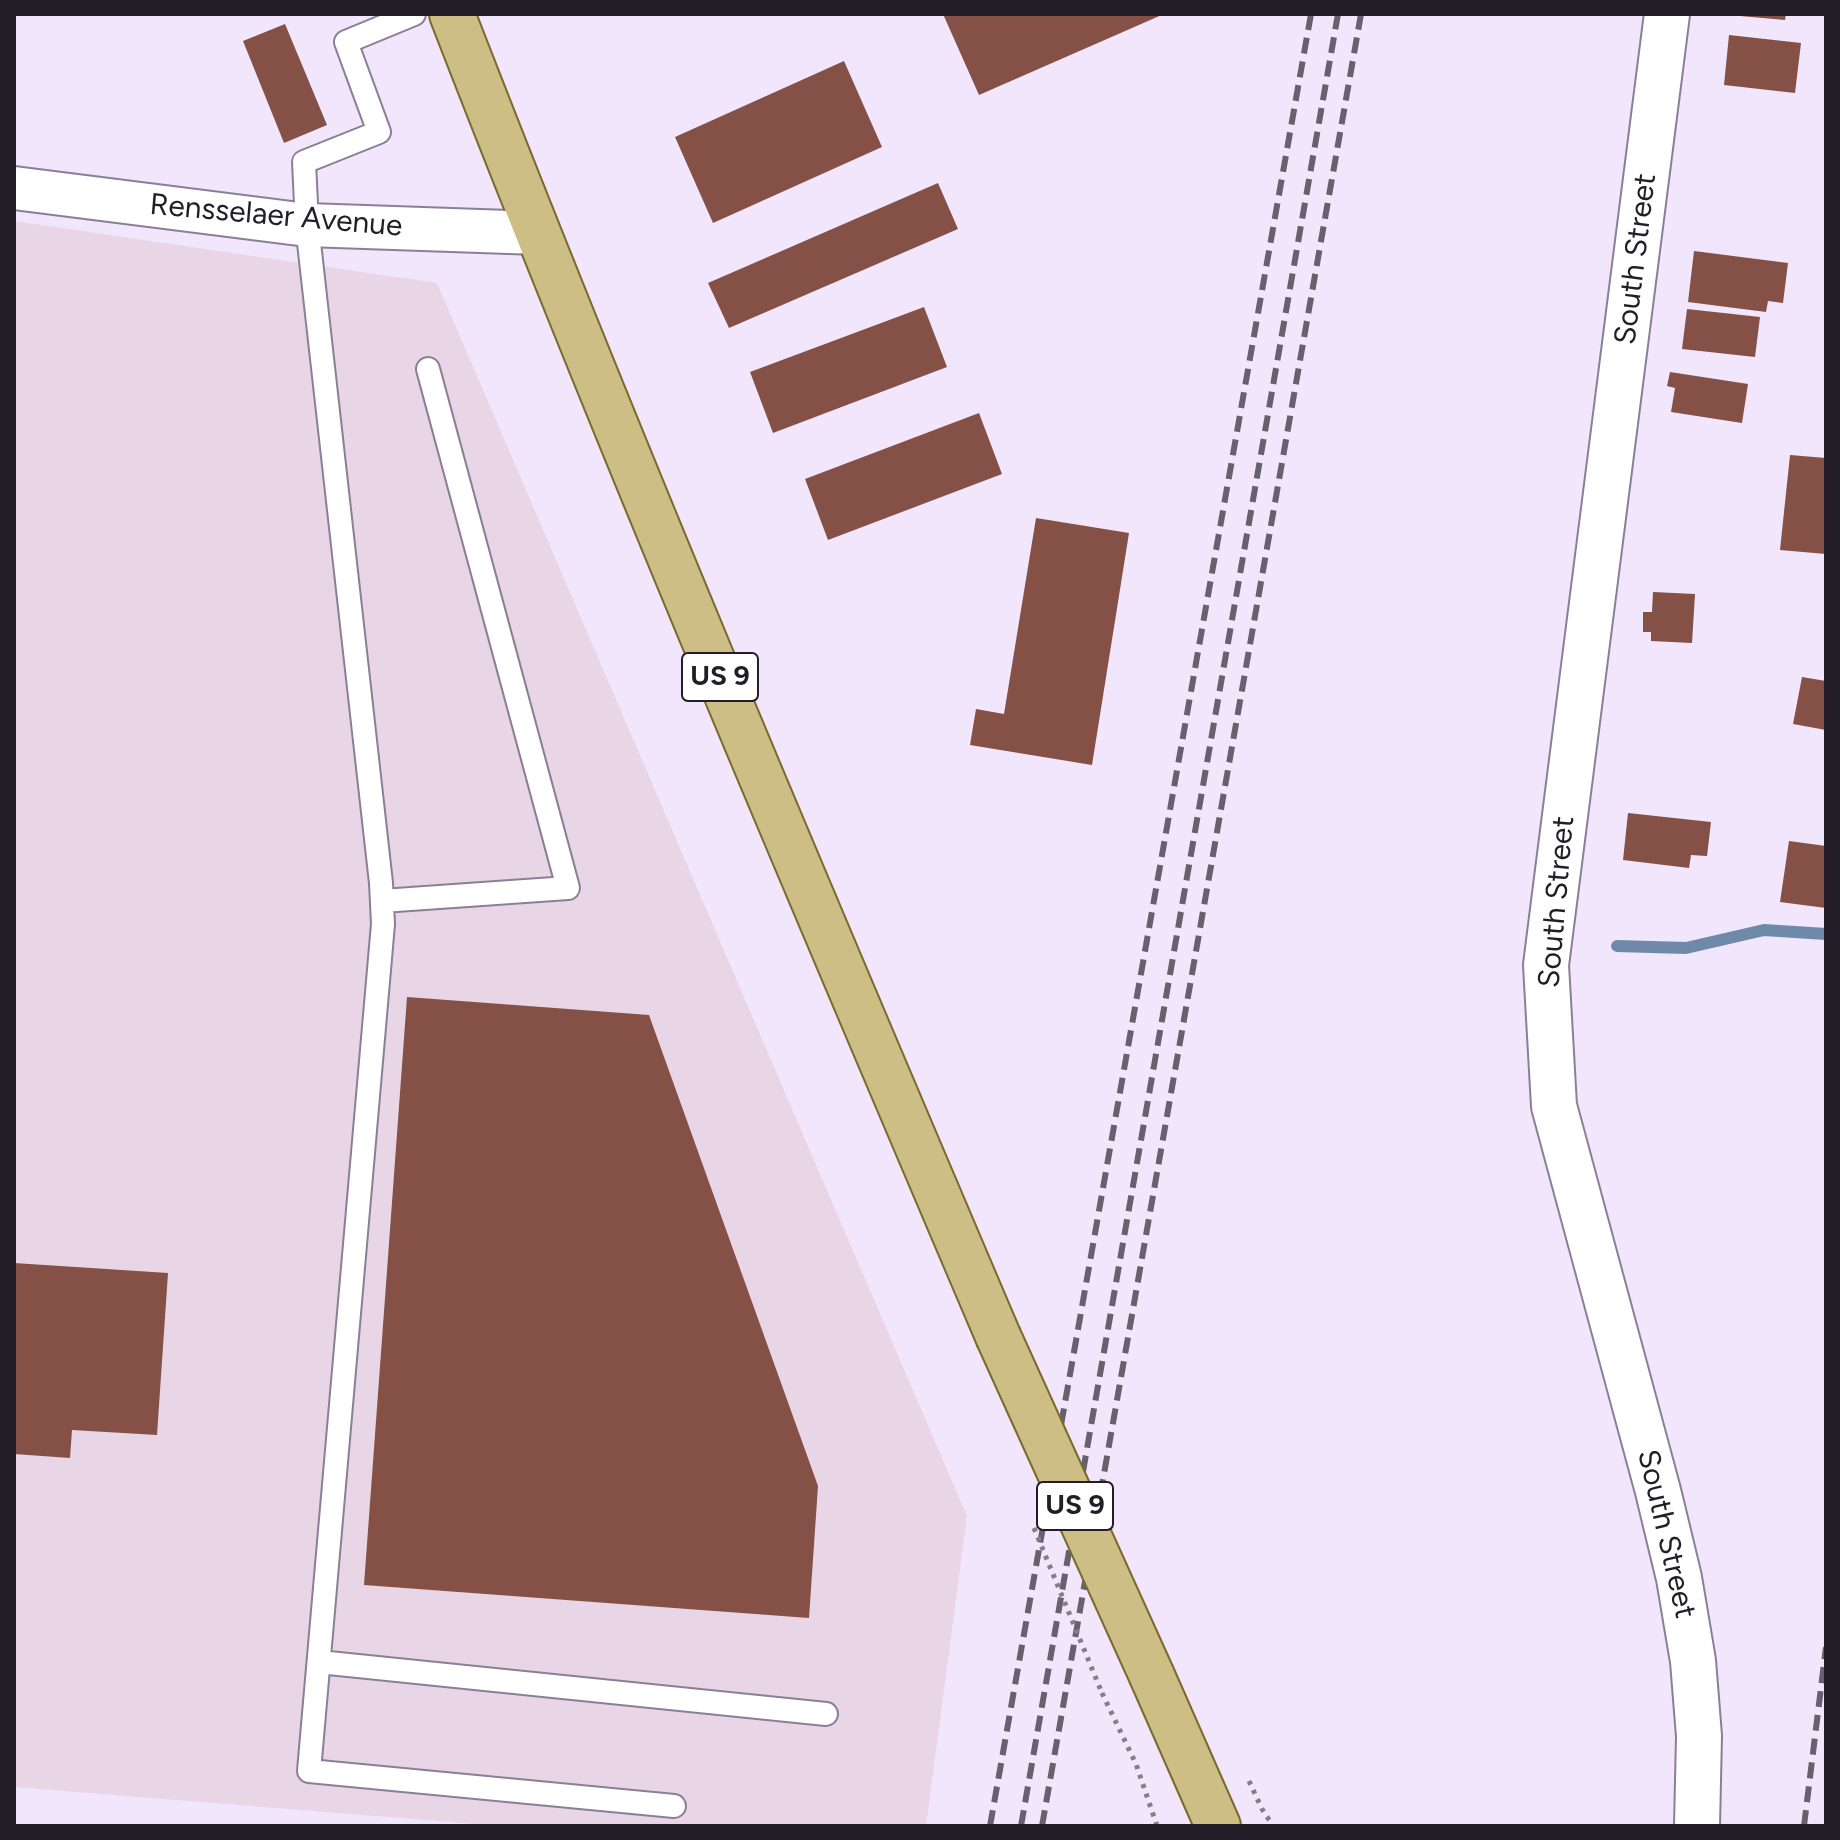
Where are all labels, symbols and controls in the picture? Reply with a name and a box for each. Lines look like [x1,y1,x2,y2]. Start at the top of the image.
street label: South Street [1608,171,1664,347]
street label: Rensselaer Avenue [148,187,404,245]
road number: US 9 [682,653,758,701]
street label: South Street [1532,815,1582,989]
street label: South Street [1629,1446,1703,1622]
road number: US 9 [1037,1482,1113,1530]

